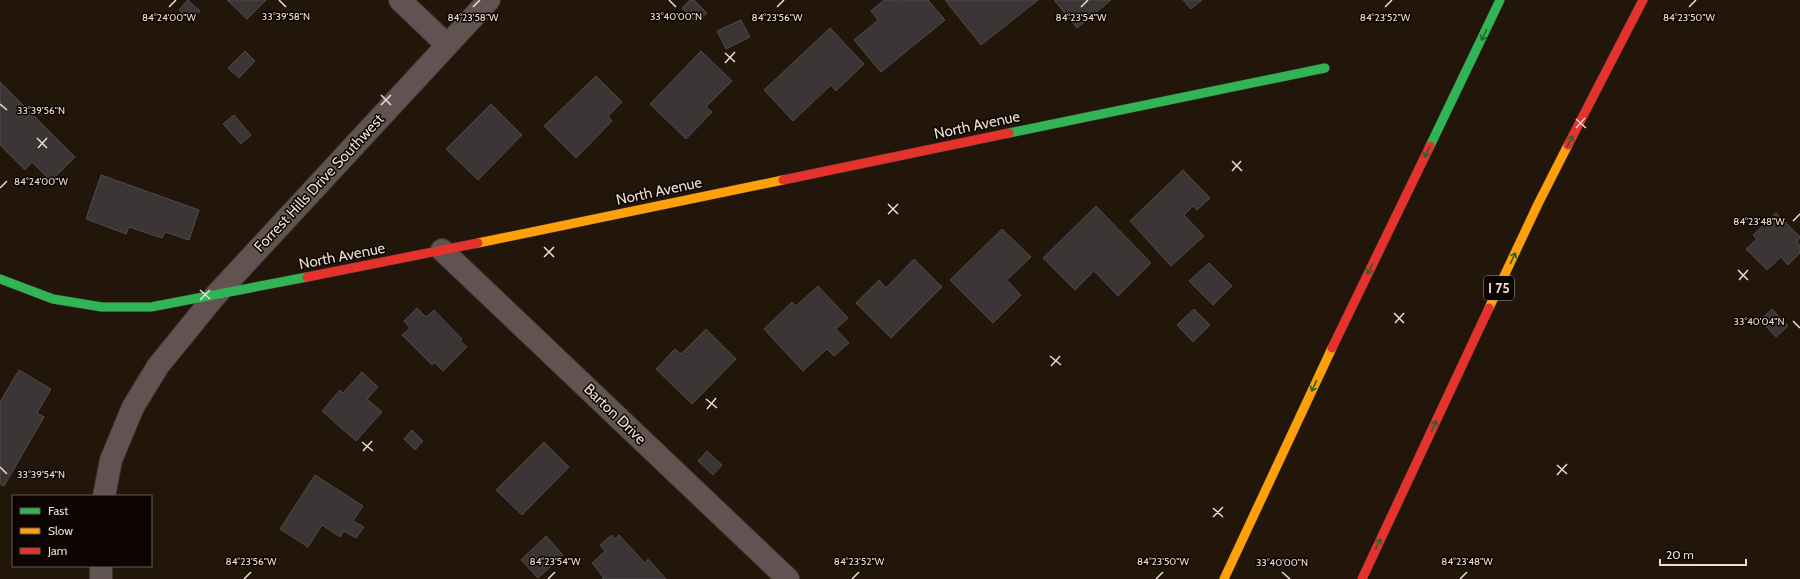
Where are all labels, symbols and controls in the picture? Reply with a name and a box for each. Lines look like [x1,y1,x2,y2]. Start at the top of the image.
text: 33°39'58"N [262,10,310,23]
text: 33°40'00"N [650,10,702,23]
text: 84°24'00"W [142,11,196,24]
text: 84°23'58"W [447,11,499,24]
text: 84°23'56"W [752,11,803,24]
text: 84°23'54"W [1056,11,1107,24]
text: 84°23'52"W [1360,11,1411,24]
text: 84°23'50"W [1663,11,1716,24]
one-way arrow [1479,29,1487,41]
text: 33°39'56"N [17,104,65,117]
street label: North Avenue [932,107,1022,143]
street label: Forrest Hills Drive Southwest [250,110,388,256]
one-way arrow [1567,135,1574,147]
one-way arrow [1423,146,1430,158]
street label: North Avenue [614,173,704,209]
text: 84°24'00"W [14,175,68,188]
text: 84°23'48"W [1733,215,1785,228]
street label: North Avenue [297,239,387,273]
one-way arrow [1510,252,1517,264]
one-way arrow [1366,263,1373,275]
road number: I 75 [1484,276,1514,300]
text: 33°40'04"N [1734,315,1784,328]
street label: Barton Drive [580,380,650,448]
one-way arrow [1310,380,1317,392]
one-way arrow [1431,420,1438,432]
text: 33°39'54"N [17,468,65,481]
legend [12,495,152,567]
text: Fast [48,503,68,518]
text: Slow [48,523,73,538]
one-way arrow [1375,538,1383,550]
scale bar [1660,541,1746,567]
text: Jam [47,543,67,558]
text: 20 m [1666,547,1694,562]
text: 84°23'56"W [226,555,277,568]
text: 84°23'54"W [530,555,581,568]
text: 84°23'52"W [834,555,885,568]
text: 84°23'50"W [1137,555,1190,568]
text: 84°23'48"W [1441,555,1493,568]
text: 33°40'00"N [1256,556,1308,569]

